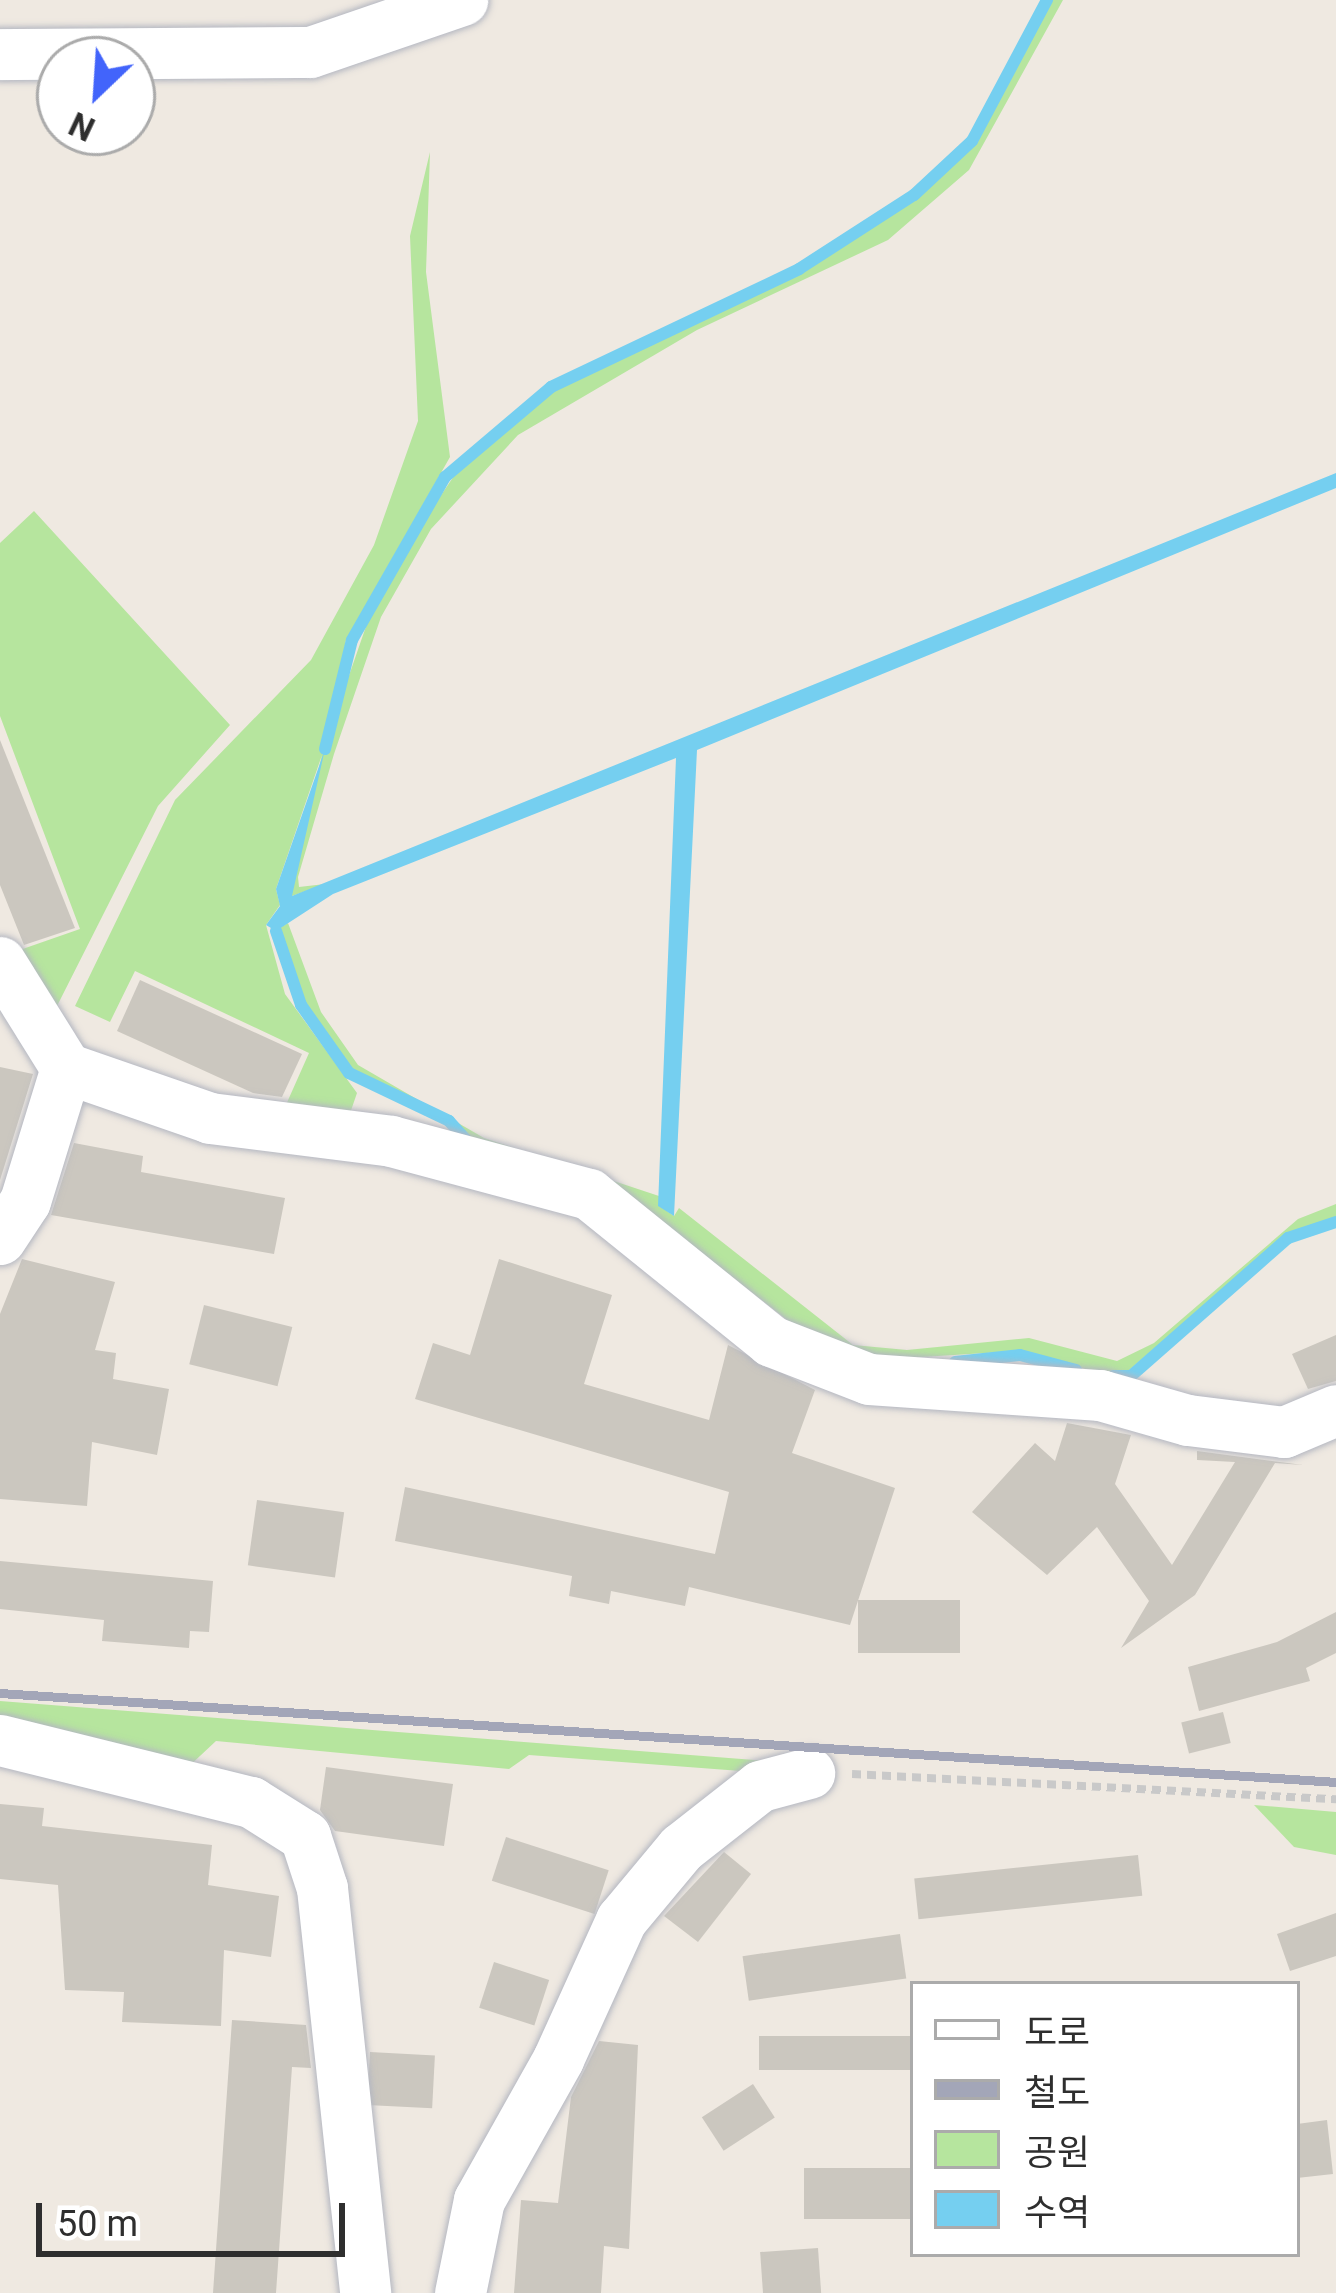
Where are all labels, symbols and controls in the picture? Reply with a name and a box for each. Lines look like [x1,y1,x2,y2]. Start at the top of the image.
north arrow [36,36,156,156]
text: N [63,104,101,149]
legend [910,1981,1300,2257]
text: 도로 [1024,2012,1090,2054]
text: 철도 [1024,2072,1090,2114]
text: 공원 [1024,2132,1090,2174]
scale bar [42,2179,351,2253]
text: 수역 [1024,2192,1090,2234]
text: 50 m [57,2203,138,2245]

